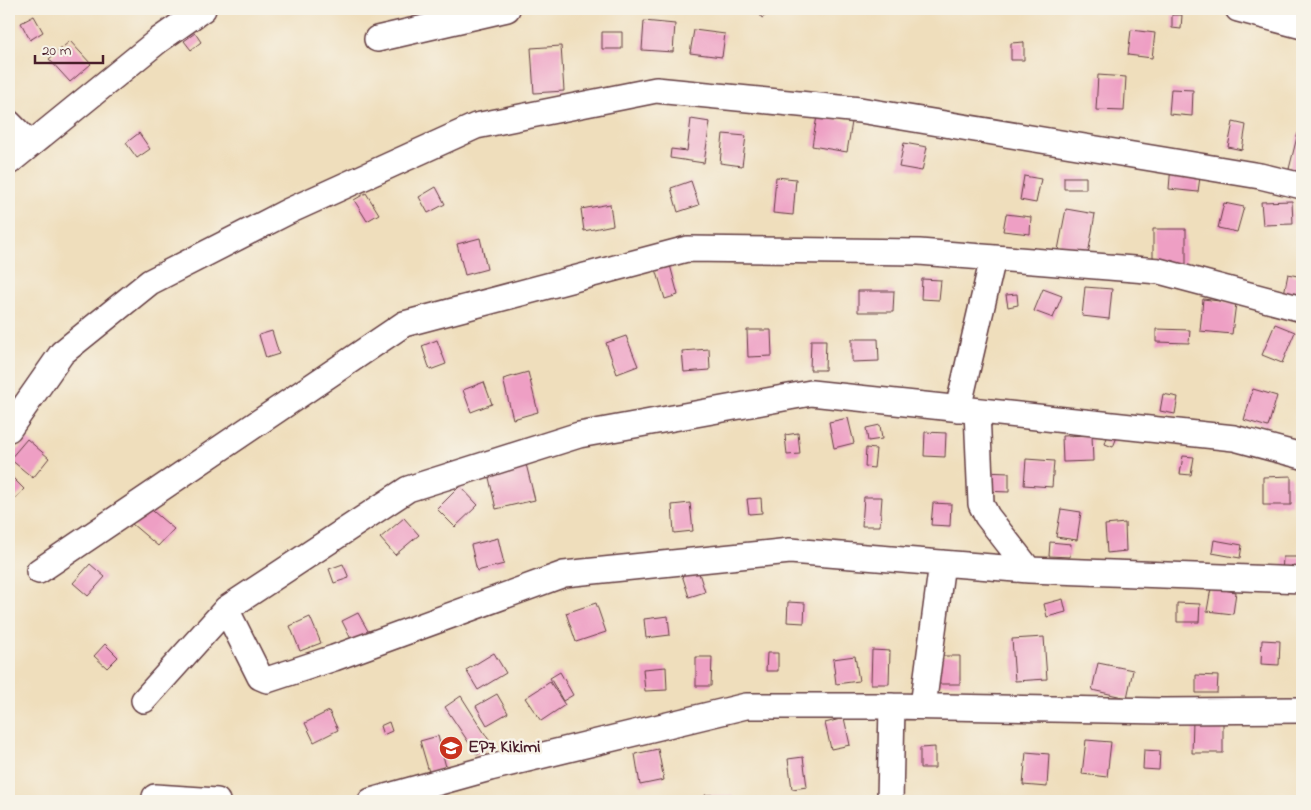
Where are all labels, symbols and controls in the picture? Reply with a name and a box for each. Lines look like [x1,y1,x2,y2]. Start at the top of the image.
scale bar [35,32,102,64]
text: 20 m [42,40,72,62]
school or university icon: EP7 Kikimi [438,735,464,761]
place label: EP7 Kikimi [468,735,540,761]

